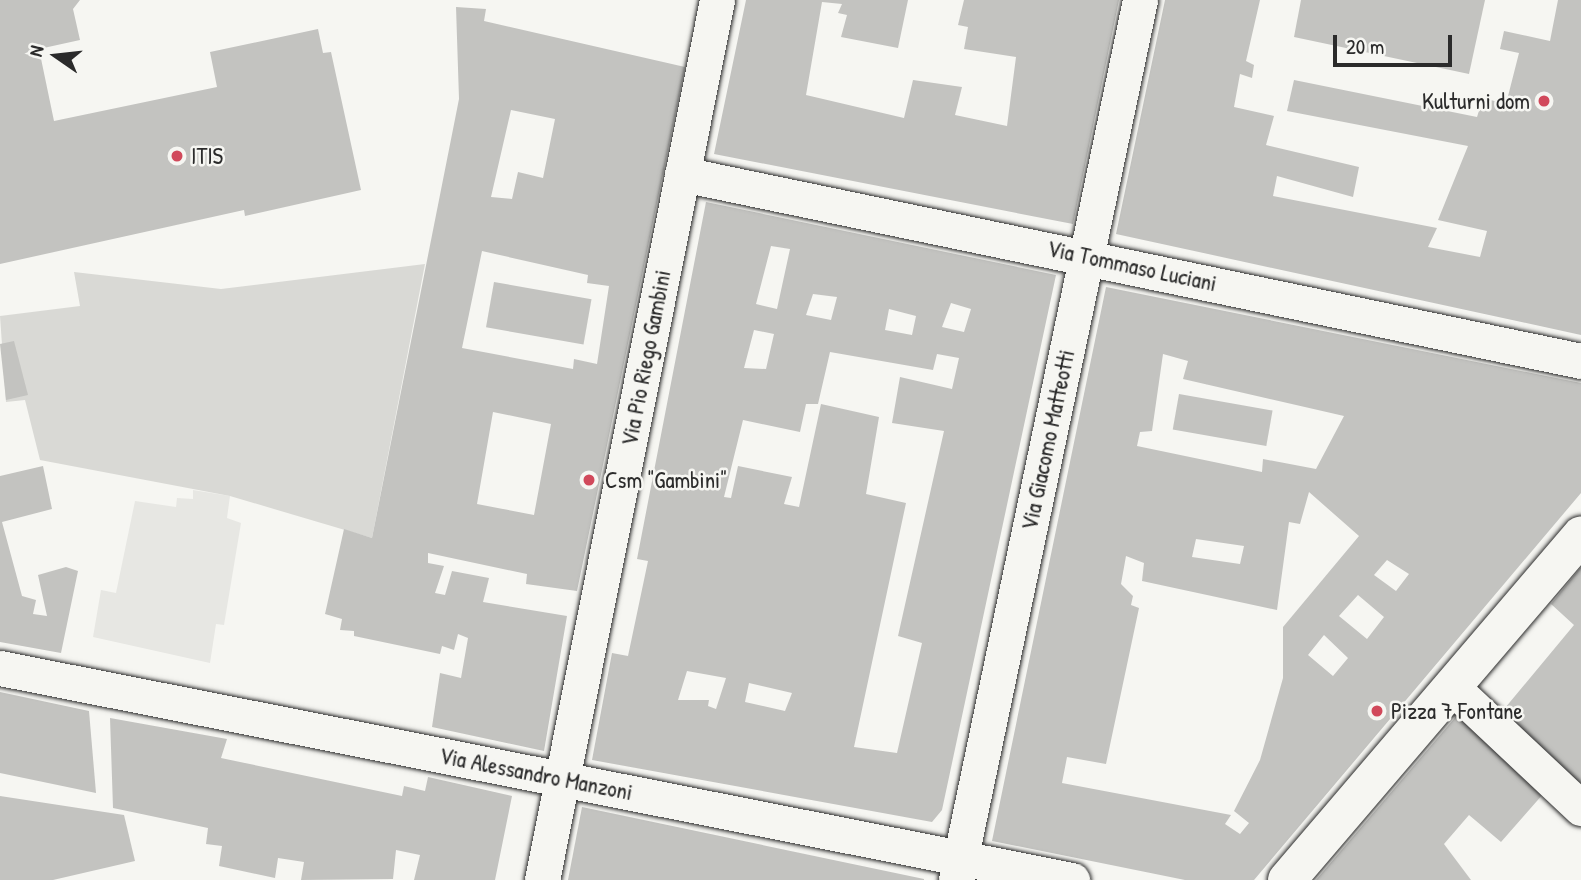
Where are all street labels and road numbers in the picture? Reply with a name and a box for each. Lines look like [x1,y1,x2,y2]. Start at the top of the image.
street label: Via Tommaso Luciani [1045,235,1219,297]
street label: Via Pio Riego Gambini [615,268,677,448]
street label: Via Giacomo Matteotti [1015,347,1081,533]
street label: Via Alessandro Manzoni [437,742,635,806]

